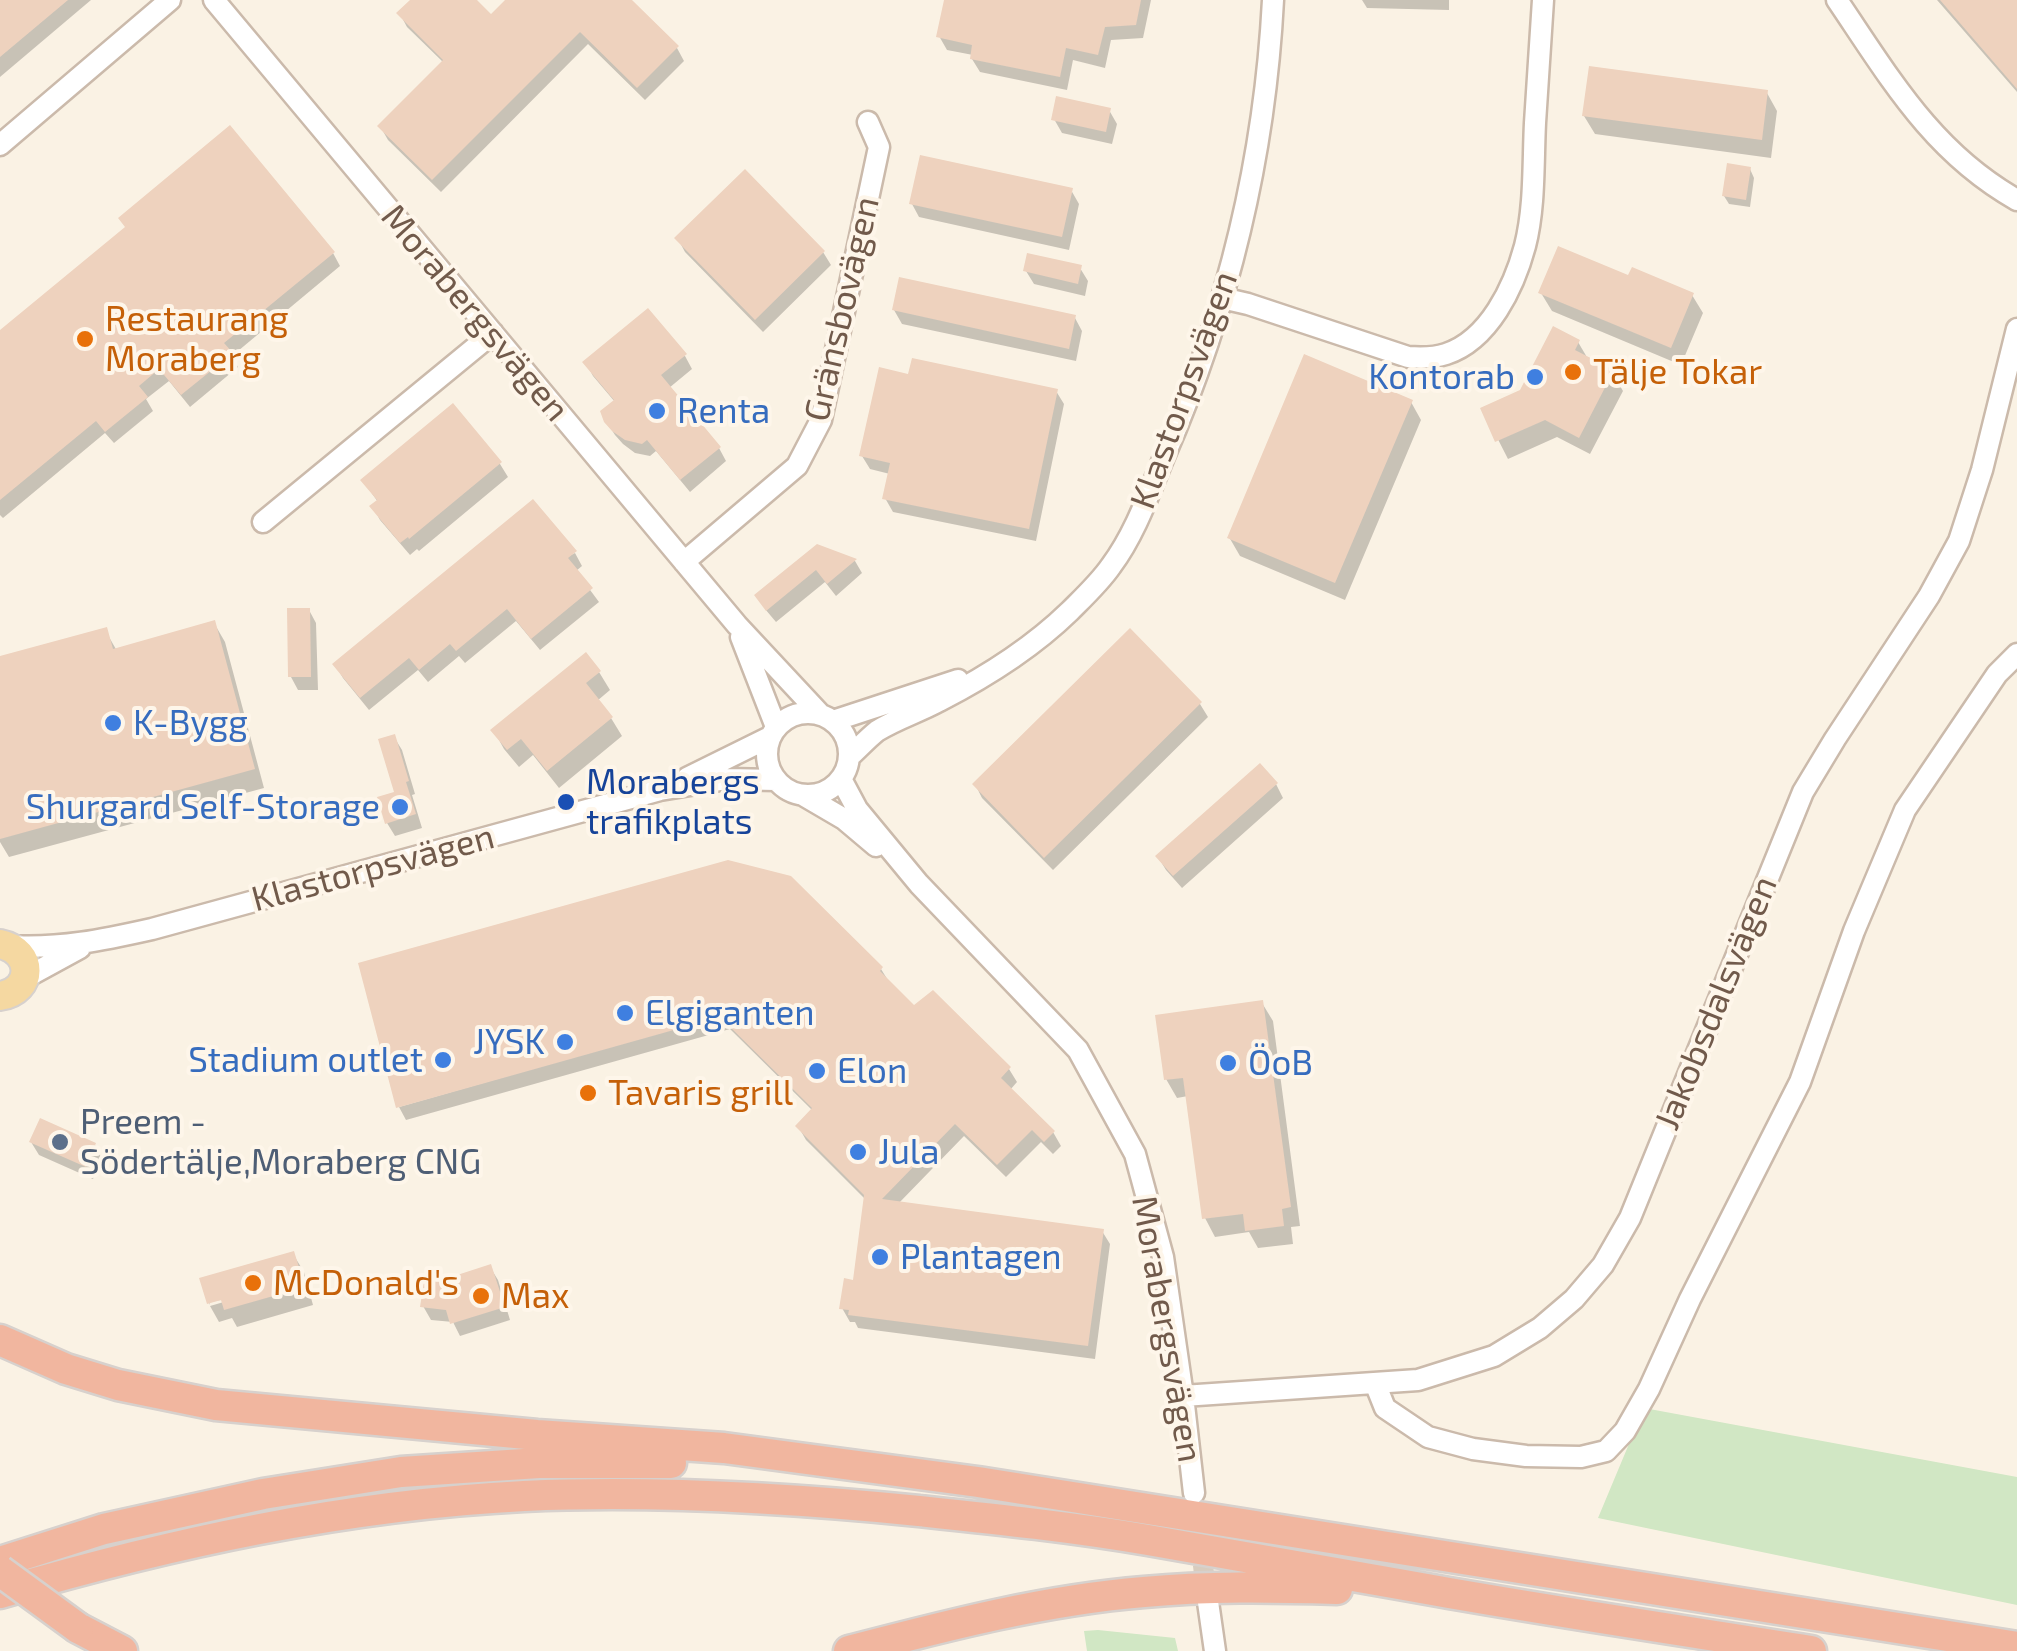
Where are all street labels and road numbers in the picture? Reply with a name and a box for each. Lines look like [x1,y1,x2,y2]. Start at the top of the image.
street label: Gränsbovägen [796,193,888,425]
street label: Morabergsvägen [372,196,578,430]
street label: Klastorpsvägen [1122,266,1246,514]
street label: Klastorpsvägen [247,815,499,921]
street label: Jakobsdalsvägen [1646,870,1786,1136]
street label: Morabergsvägen [1123,1193,1211,1465]

